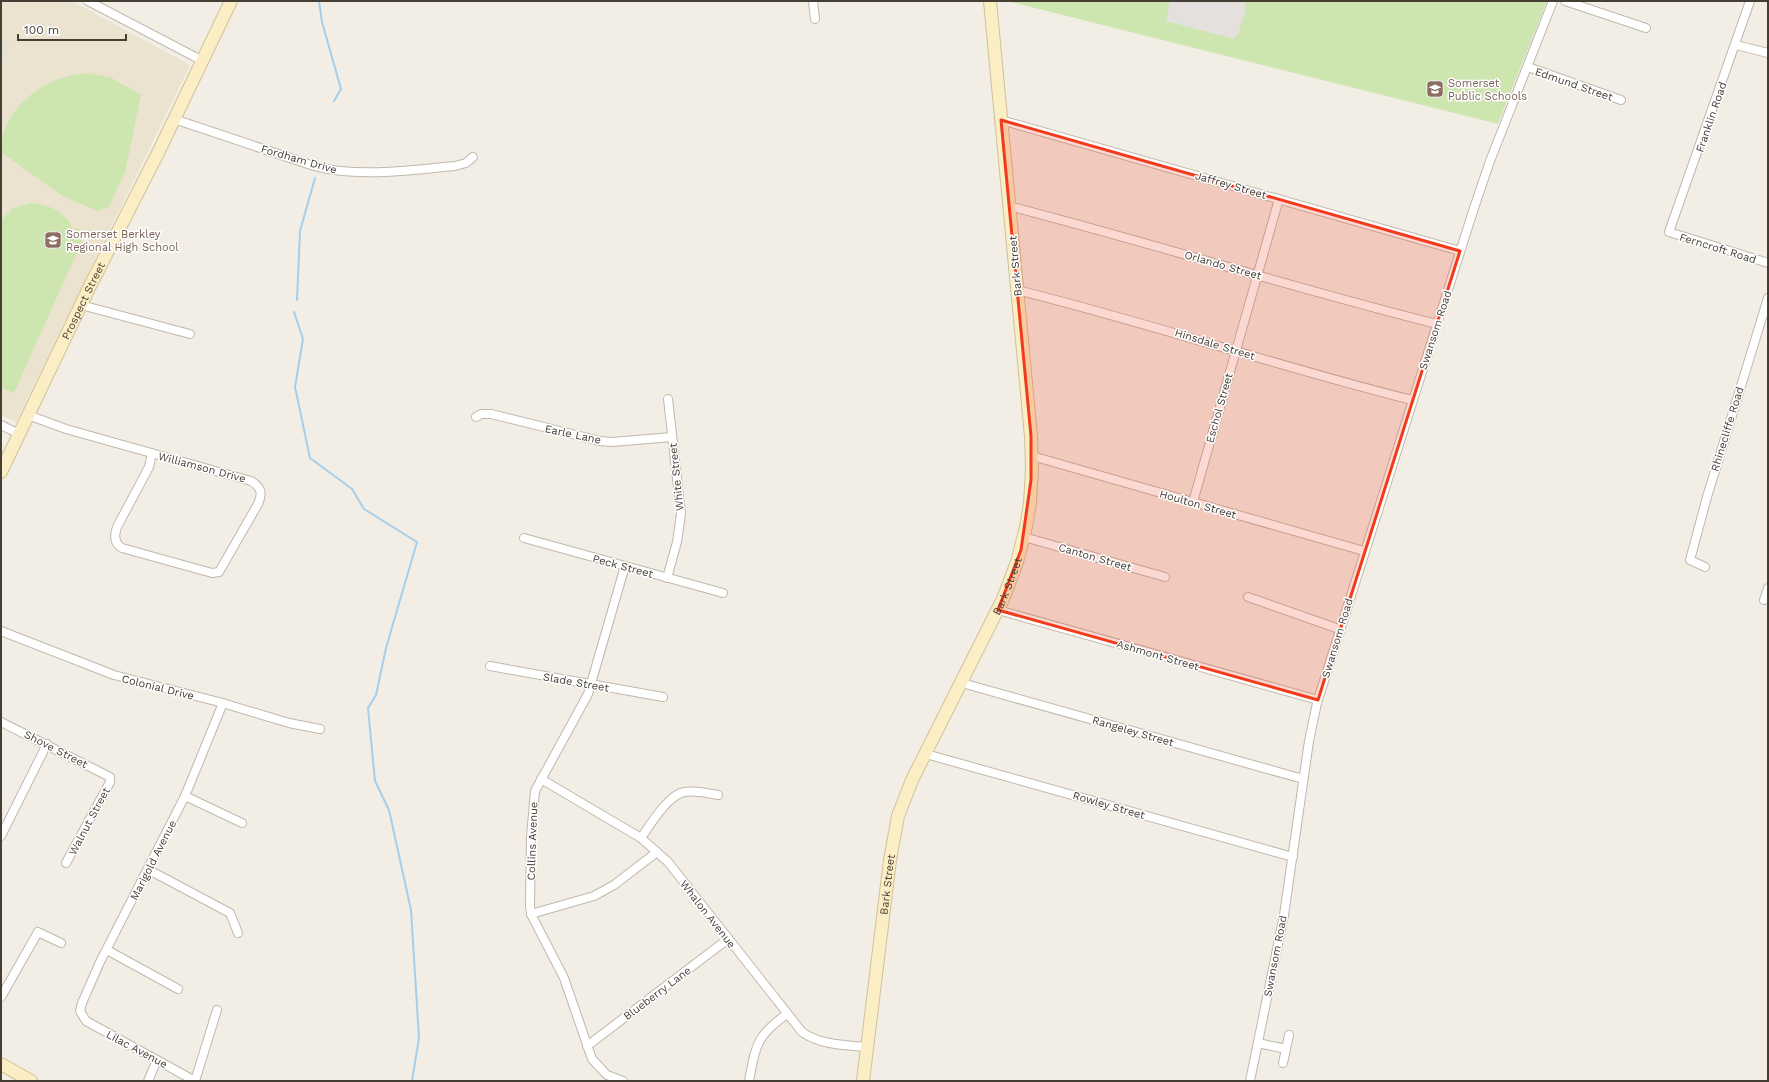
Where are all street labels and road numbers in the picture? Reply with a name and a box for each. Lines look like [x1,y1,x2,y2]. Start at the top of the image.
street label: Edmund Street [1533,65,1615,104]
street label: Franklin Road [1693,80,1730,154]
street label: Fordham Drive [259,142,338,177]
street label: Jaffrey Street [1194,169,1268,202]
street label: Ferncroft Road [1678,231,1758,266]
street label: Bark Street [1006,235,1025,297]
street label: Orlando Street [1183,248,1263,283]
street label: Prospect Street [59,260,108,342]
street label: Swansom Road [1417,289,1454,371]
street label: Hinsdale Street [1173,326,1257,363]
street label: Eschol Street [1203,371,1236,445]
street label: Rhinecliffe Road [1708,385,1747,473]
street label: Earle Lane [544,422,602,447]
street label: White Street [666,442,687,512]
street label: Williamson Drive [157,450,247,485]
street label: Houlton Street [1158,487,1238,522]
street label: Canton Street [1057,541,1133,574]
street label: Peck Street [591,552,655,581]
street label: Bark Street [990,556,1025,617]
street label: Swansom Road [1319,597,1356,680]
street label: Ashmont Street [1115,638,1201,674]
street label: Slade Street [542,670,610,695]
street label: Colonial Drive [120,672,195,703]
street label: Rangeley Street [1091,714,1176,749]
street label: Shove Street [22,728,90,771]
street label: Walnut Street [66,785,113,857]
street label: Rowley Street [1071,789,1147,822]
street label: Collins Avenue [525,801,540,881]
street label: Marigold Avenue [128,818,179,902]
street label: Bark Street [877,853,898,915]
street label: Whalon Avenue [677,878,738,951]
street label: Swansom Road [1261,914,1290,998]
street label: Blueberry Lane [621,964,694,1023]
street label: Lilac Avenue [104,1028,170,1071]

